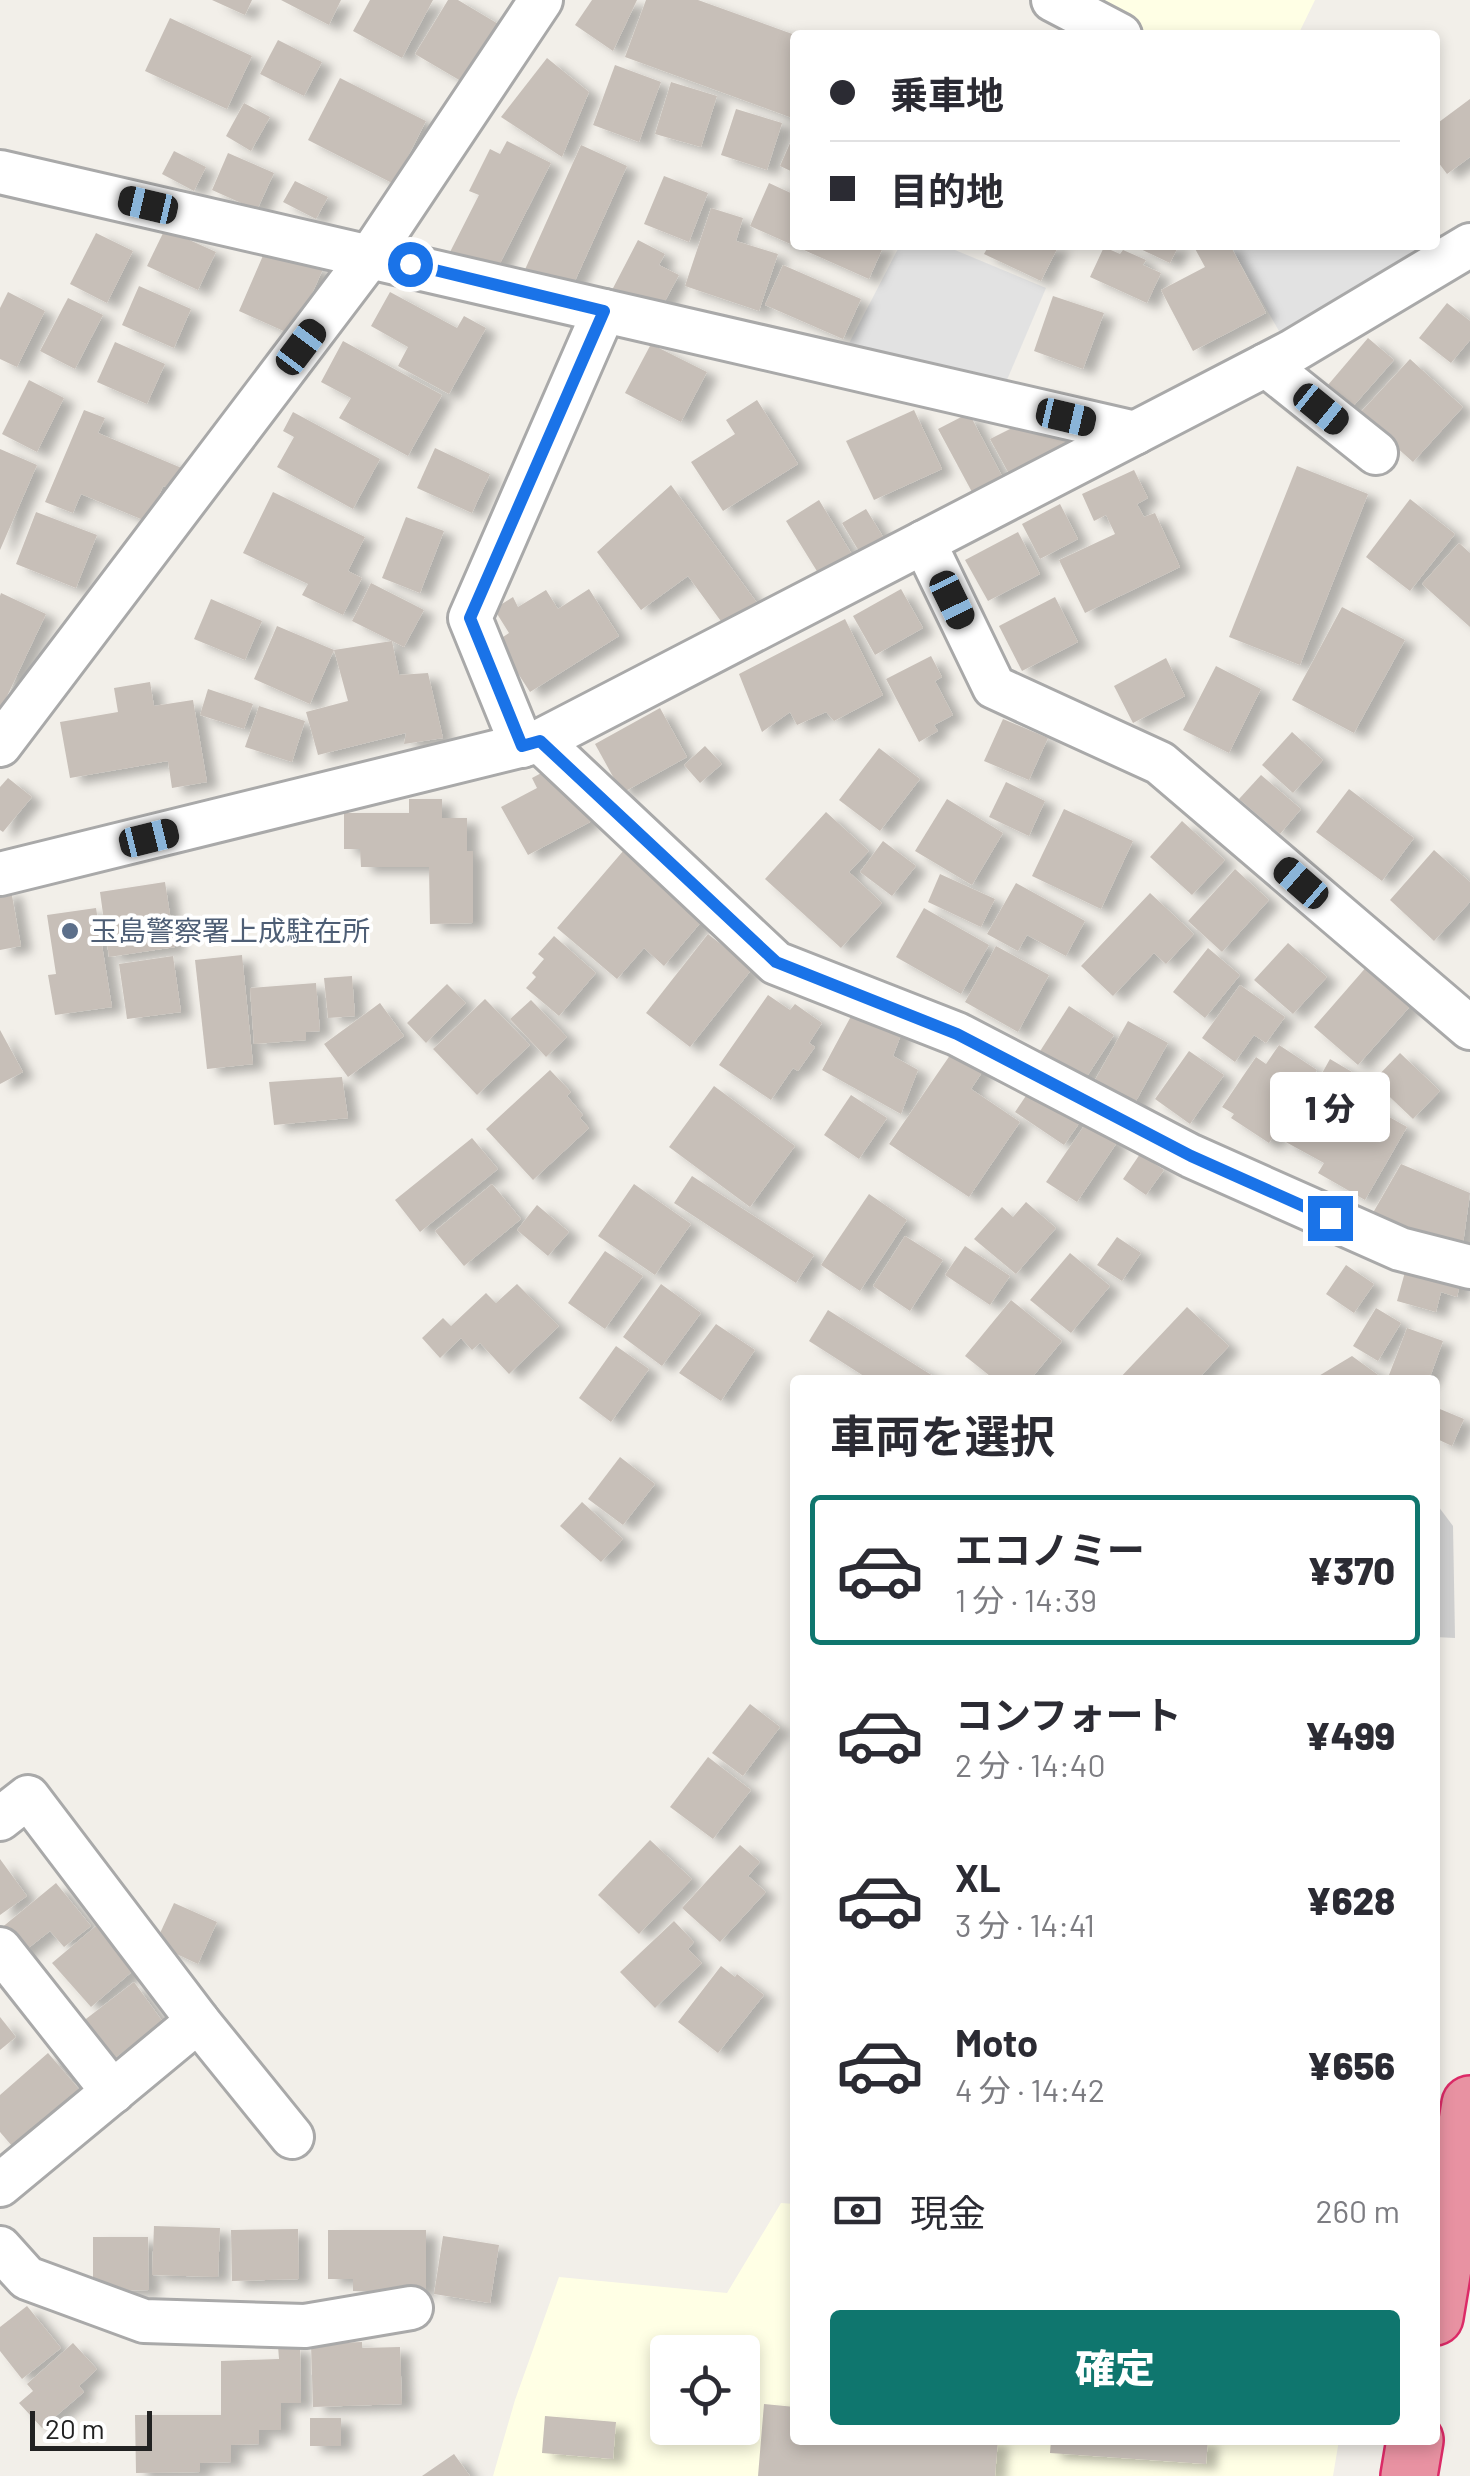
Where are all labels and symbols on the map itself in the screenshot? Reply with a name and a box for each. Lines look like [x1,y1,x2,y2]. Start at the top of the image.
car [115,184,181,226]
route start [388,242,433,287]
car [271,314,331,380]
car [1288,378,1354,440]
car [1033,396,1099,438]
car [925,566,979,634]
car [116,816,182,860]
car [1269,852,1333,914]
place label: 玉島警察署上成駐在所 [90,913,370,947]
marker: 玉島警察署上成駐在所 [59,920,81,942]
callout: 1 分 [1270,1073,1390,1143]
route end [1308,1196,1353,1241]
scale bar [30,2406,152,2450]

